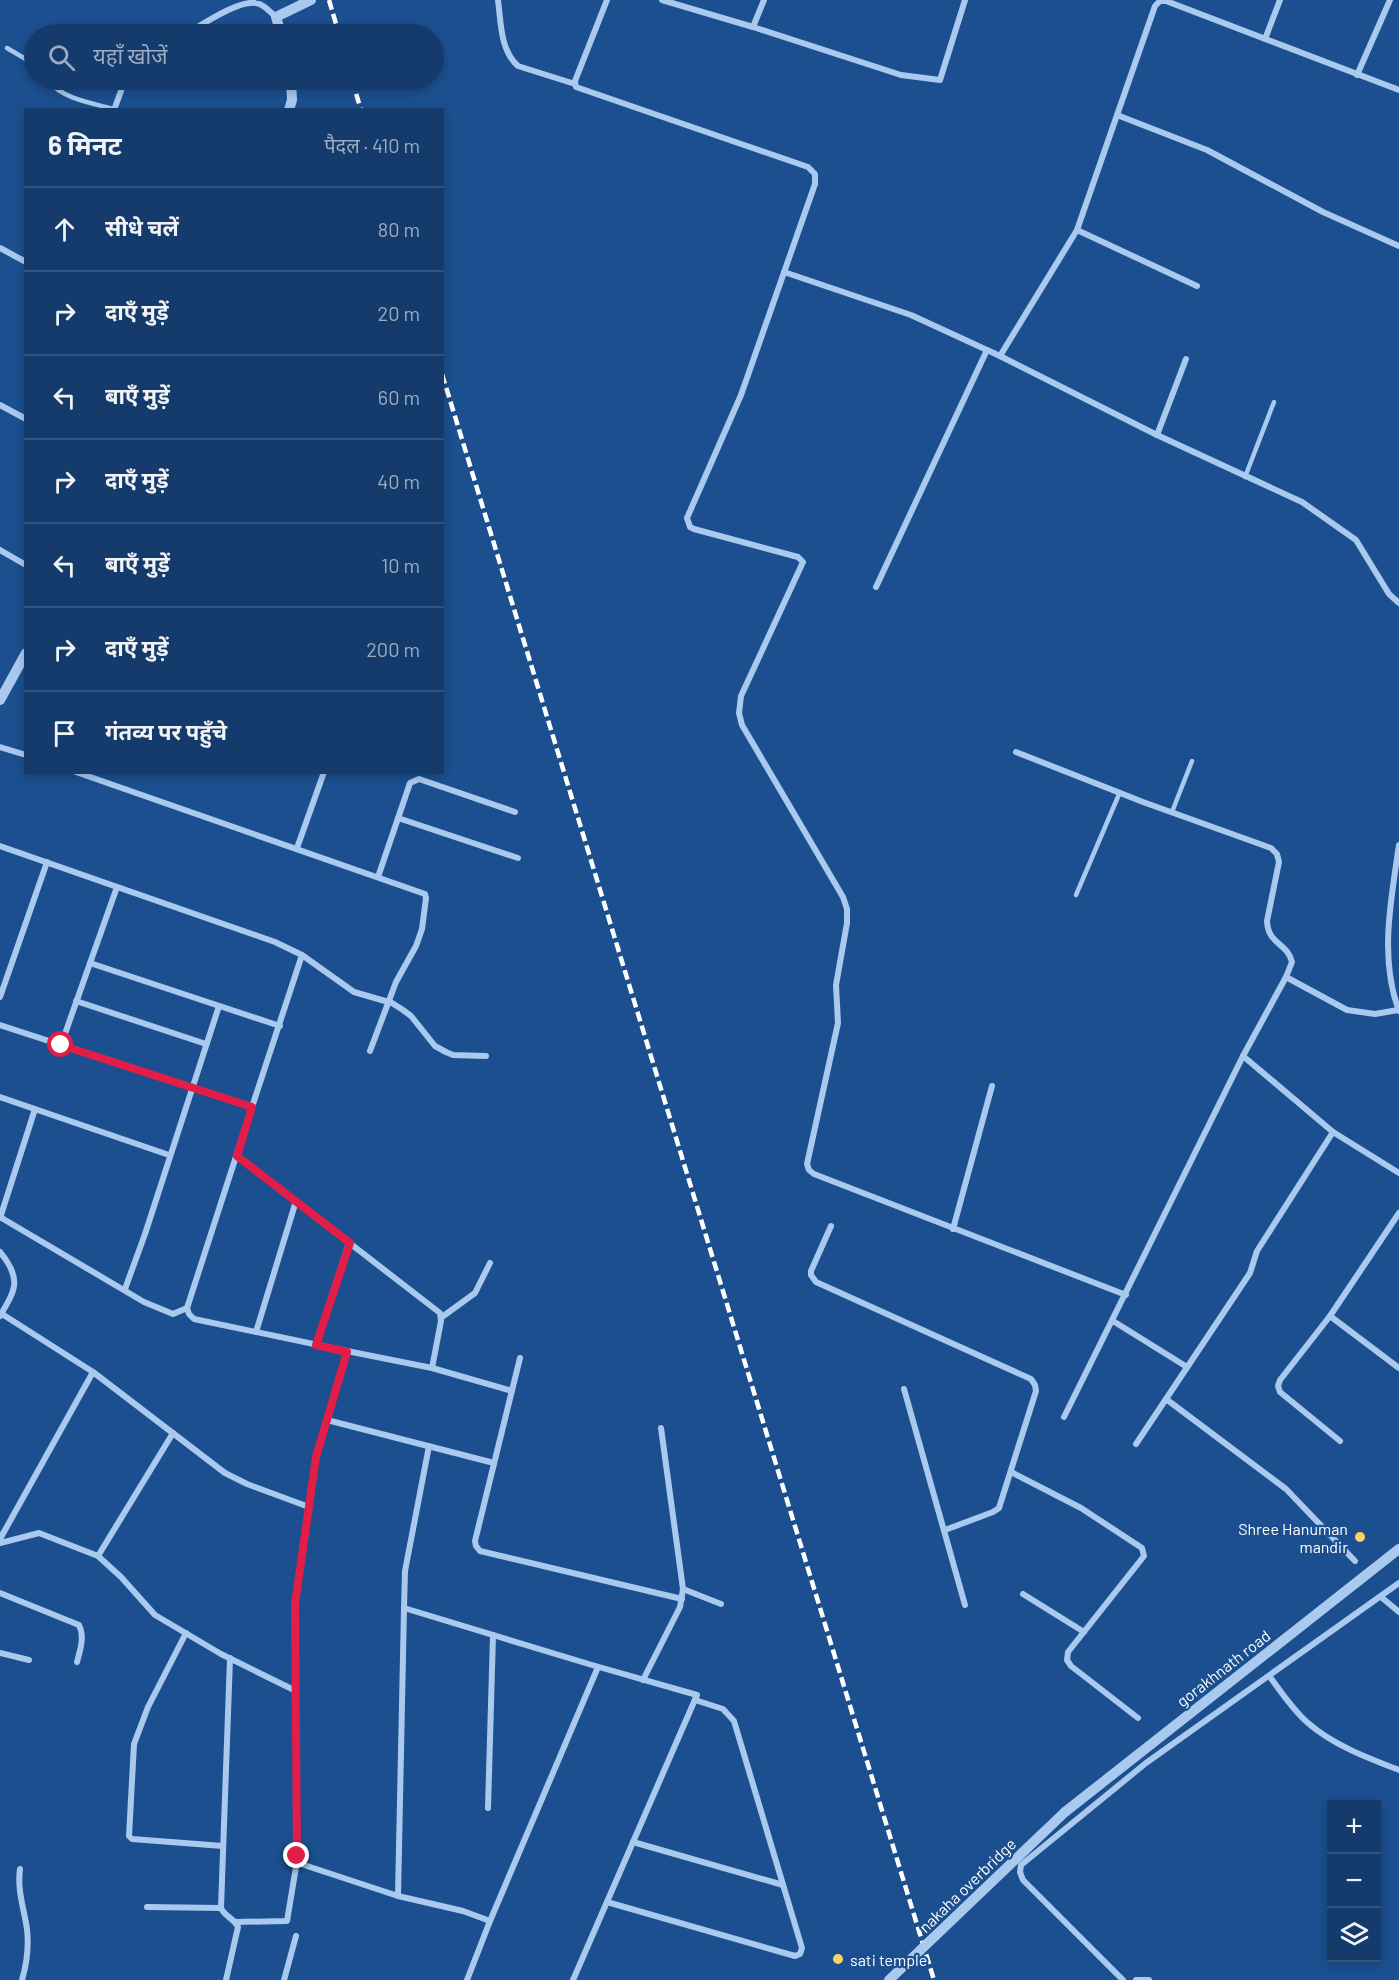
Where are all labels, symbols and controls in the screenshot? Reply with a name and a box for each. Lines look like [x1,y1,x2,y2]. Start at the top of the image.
search box [24,24,444,90]
icon: search [45,41,78,74]
text: यहाँ खोजें [93,42,168,68]
text: 6 मिनट [48,129,122,160]
text: पैदल · 410 m [324,133,420,157]
icon: ahead [48,213,81,246]
text: सीधे चलें [105,214,179,240]
text: 80 m [378,217,420,241]
icon: right [48,297,81,330]
text: दाएँ मुड़ें [105,298,168,324]
text: 20 m [377,301,420,325]
icon: left [48,381,81,414]
text: बाएँ मुड़ें [105,382,170,408]
text: 60 m [378,385,420,409]
icon: right [48,465,81,498]
text: दाएँ मुड़ें [105,466,168,492]
text: 40 m [377,469,420,493]
icon: left [48,549,81,582]
text: बाएँ मुड़ें [105,550,170,576]
text: 10 m [381,553,420,577]
icon: right [48,633,81,666]
text: दाएँ मुड़ें [105,634,168,660]
text: 200 m [366,637,420,661]
icon: arrive [48,717,81,750]
text: गंतव्य पर पहुँचे [105,718,227,744]
route start [47,1031,73,1057]
place label: Shree Hanuman mandir [1238,1519,1348,1556]
marker: Shree Hanuman mandir [1353,1530,1367,1544]
street label: gorakhnath road [1172,1626,1274,1710]
map controls [1327,1800,1381,1962]
button: + [1327,1800,1381,1854]
street label: nakaha overbridge [915,1834,1019,1936]
route end [283,1842,309,1868]
button: − [1327,1854,1381,1908]
button: layers [1327,1908,1381,1962]
place label: sati temple [850,1950,927,1969]
marker: sati temple [831,1952,845,1966]

